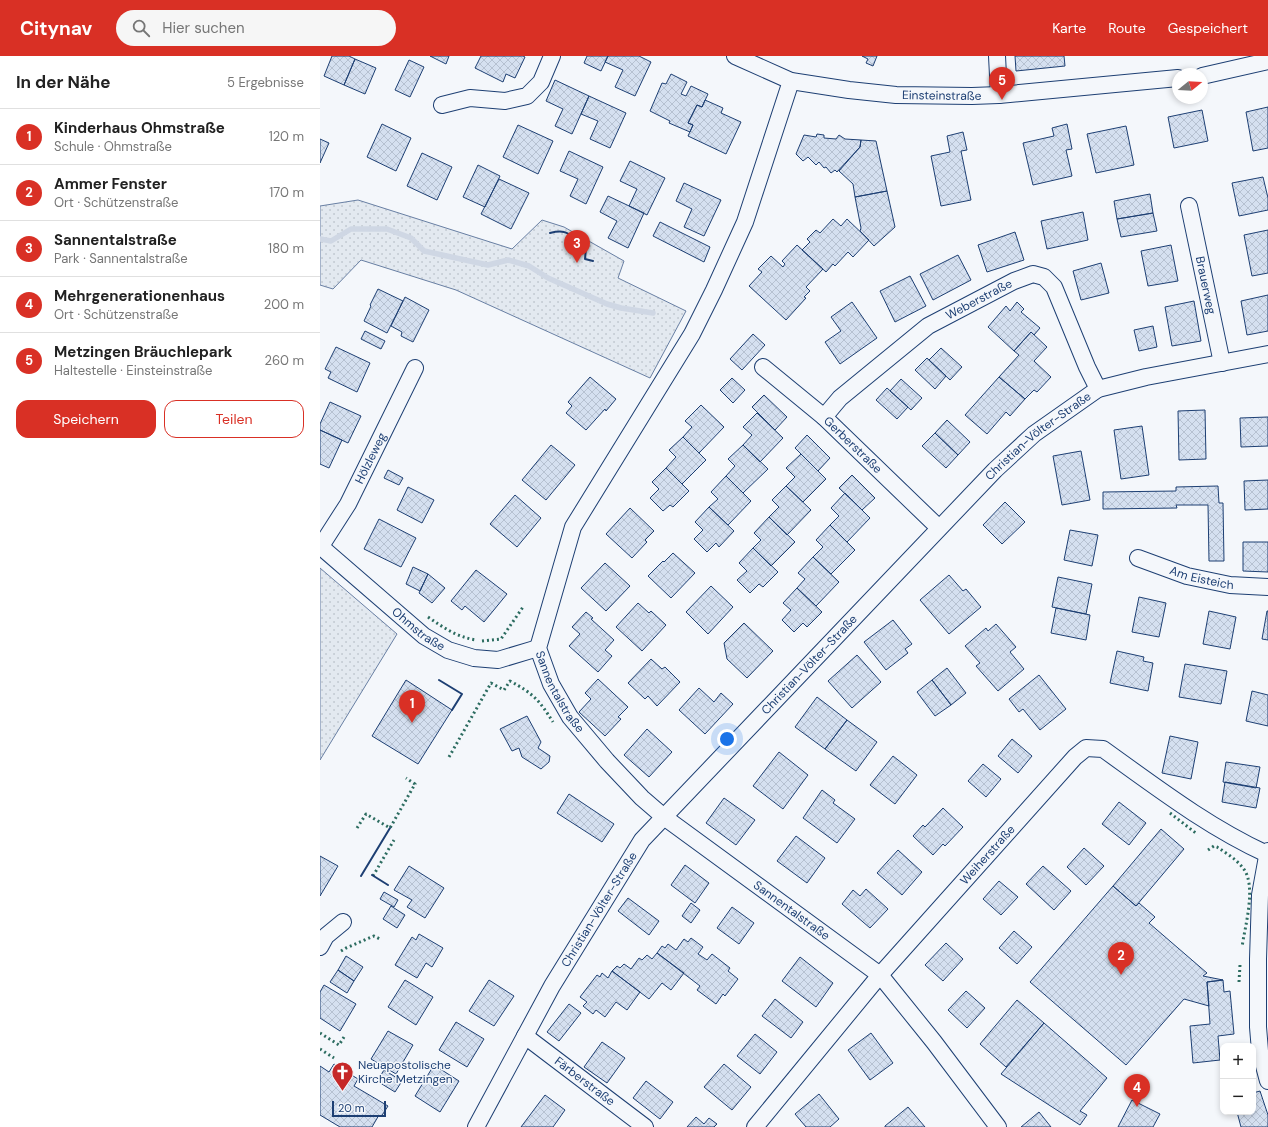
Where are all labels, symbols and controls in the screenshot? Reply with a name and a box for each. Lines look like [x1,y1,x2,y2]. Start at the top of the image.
search box [116,10,396,46]
text: Citynav [20,16,92,41]
icon: search [130,17,152,39]
text: Hier suchen [162,18,245,38]
text: Karte [1052,19,1086,37]
text: Route [1108,19,1146,37]
text: Gespeichert [1168,19,1248,37]
pin: 5 [989,67,1015,100]
north arrow [1172,68,1208,104]
text: In der Nähe [16,71,111,93]
text: 5 Ergebnisse [227,74,304,91]
street label: Einsteinstraße [902,87,982,104]
text: Kinderhaus Ohmstraße [54,118,225,138]
text: 1 [27,128,31,145]
text: 120 m [269,128,304,145]
text: Schule · Ohmstraße [54,138,172,155]
text: Ammer Fenster [54,174,167,194]
text: 2 [25,184,33,201]
text: 170 m [269,184,304,201]
text: Ort · Schützenstraße [54,194,178,211]
text: Sannentalstraße [54,230,177,250]
pin: 3 [564,230,590,263]
text: 3 [25,240,33,257]
text: 180 m [268,240,304,257]
text: Park · Sannentalstraße [54,250,188,267]
street label: Brauerweg [1192,255,1220,316]
street label: Weberstraße [943,275,1015,323]
text: Mehrgenerationenhaus [54,286,225,306]
text: 4 [25,296,33,313]
text: 200 m [264,296,304,313]
text: Ort · Schützenstraße [54,306,178,323]
text: Metzingen Bräuchlepark [54,342,232,362]
text: 5 [25,352,33,369]
text: 260 m [264,352,304,369]
text: Haltestelle · Einsteinstraße [54,362,212,379]
street label: Christian-Völter-Straße [981,388,1094,484]
button: Speichern [16,400,156,438]
button: Teilen [164,400,304,438]
street label: Gerberstraße [820,413,886,477]
street label: Hölzleweg [351,430,390,486]
street label: Am Eisteich [1167,562,1234,593]
street label: Ohmstraße [389,604,448,655]
street label: Christian-Völter-Straße [758,611,861,718]
street label: Sannentalstraße [532,649,588,736]
pin: 1 [399,690,425,723]
your location [717,729,737,749]
street label: Weiherstraße [957,821,1019,888]
street label: Christian-Völter-Straße [558,849,641,970]
street label: Sannentalstraße [750,877,833,944]
pin: 2 [1108,942,1134,975]
map controls [1220,1043,1256,1115]
button: + [1220,1043,1256,1079]
street label: Färberstraße [551,1053,618,1110]
place label: Neuapostolische Kirche Metzingen [358,1057,453,1087]
church icon: Neuapostolische Kirche Metzingen [329,1059,355,1092]
pin: 4 [1124,1074,1150,1107]
button: − [1220,1079,1256,1115]
scale bar [332,1099,386,1118]
text: 20 m [338,1101,364,1115]

